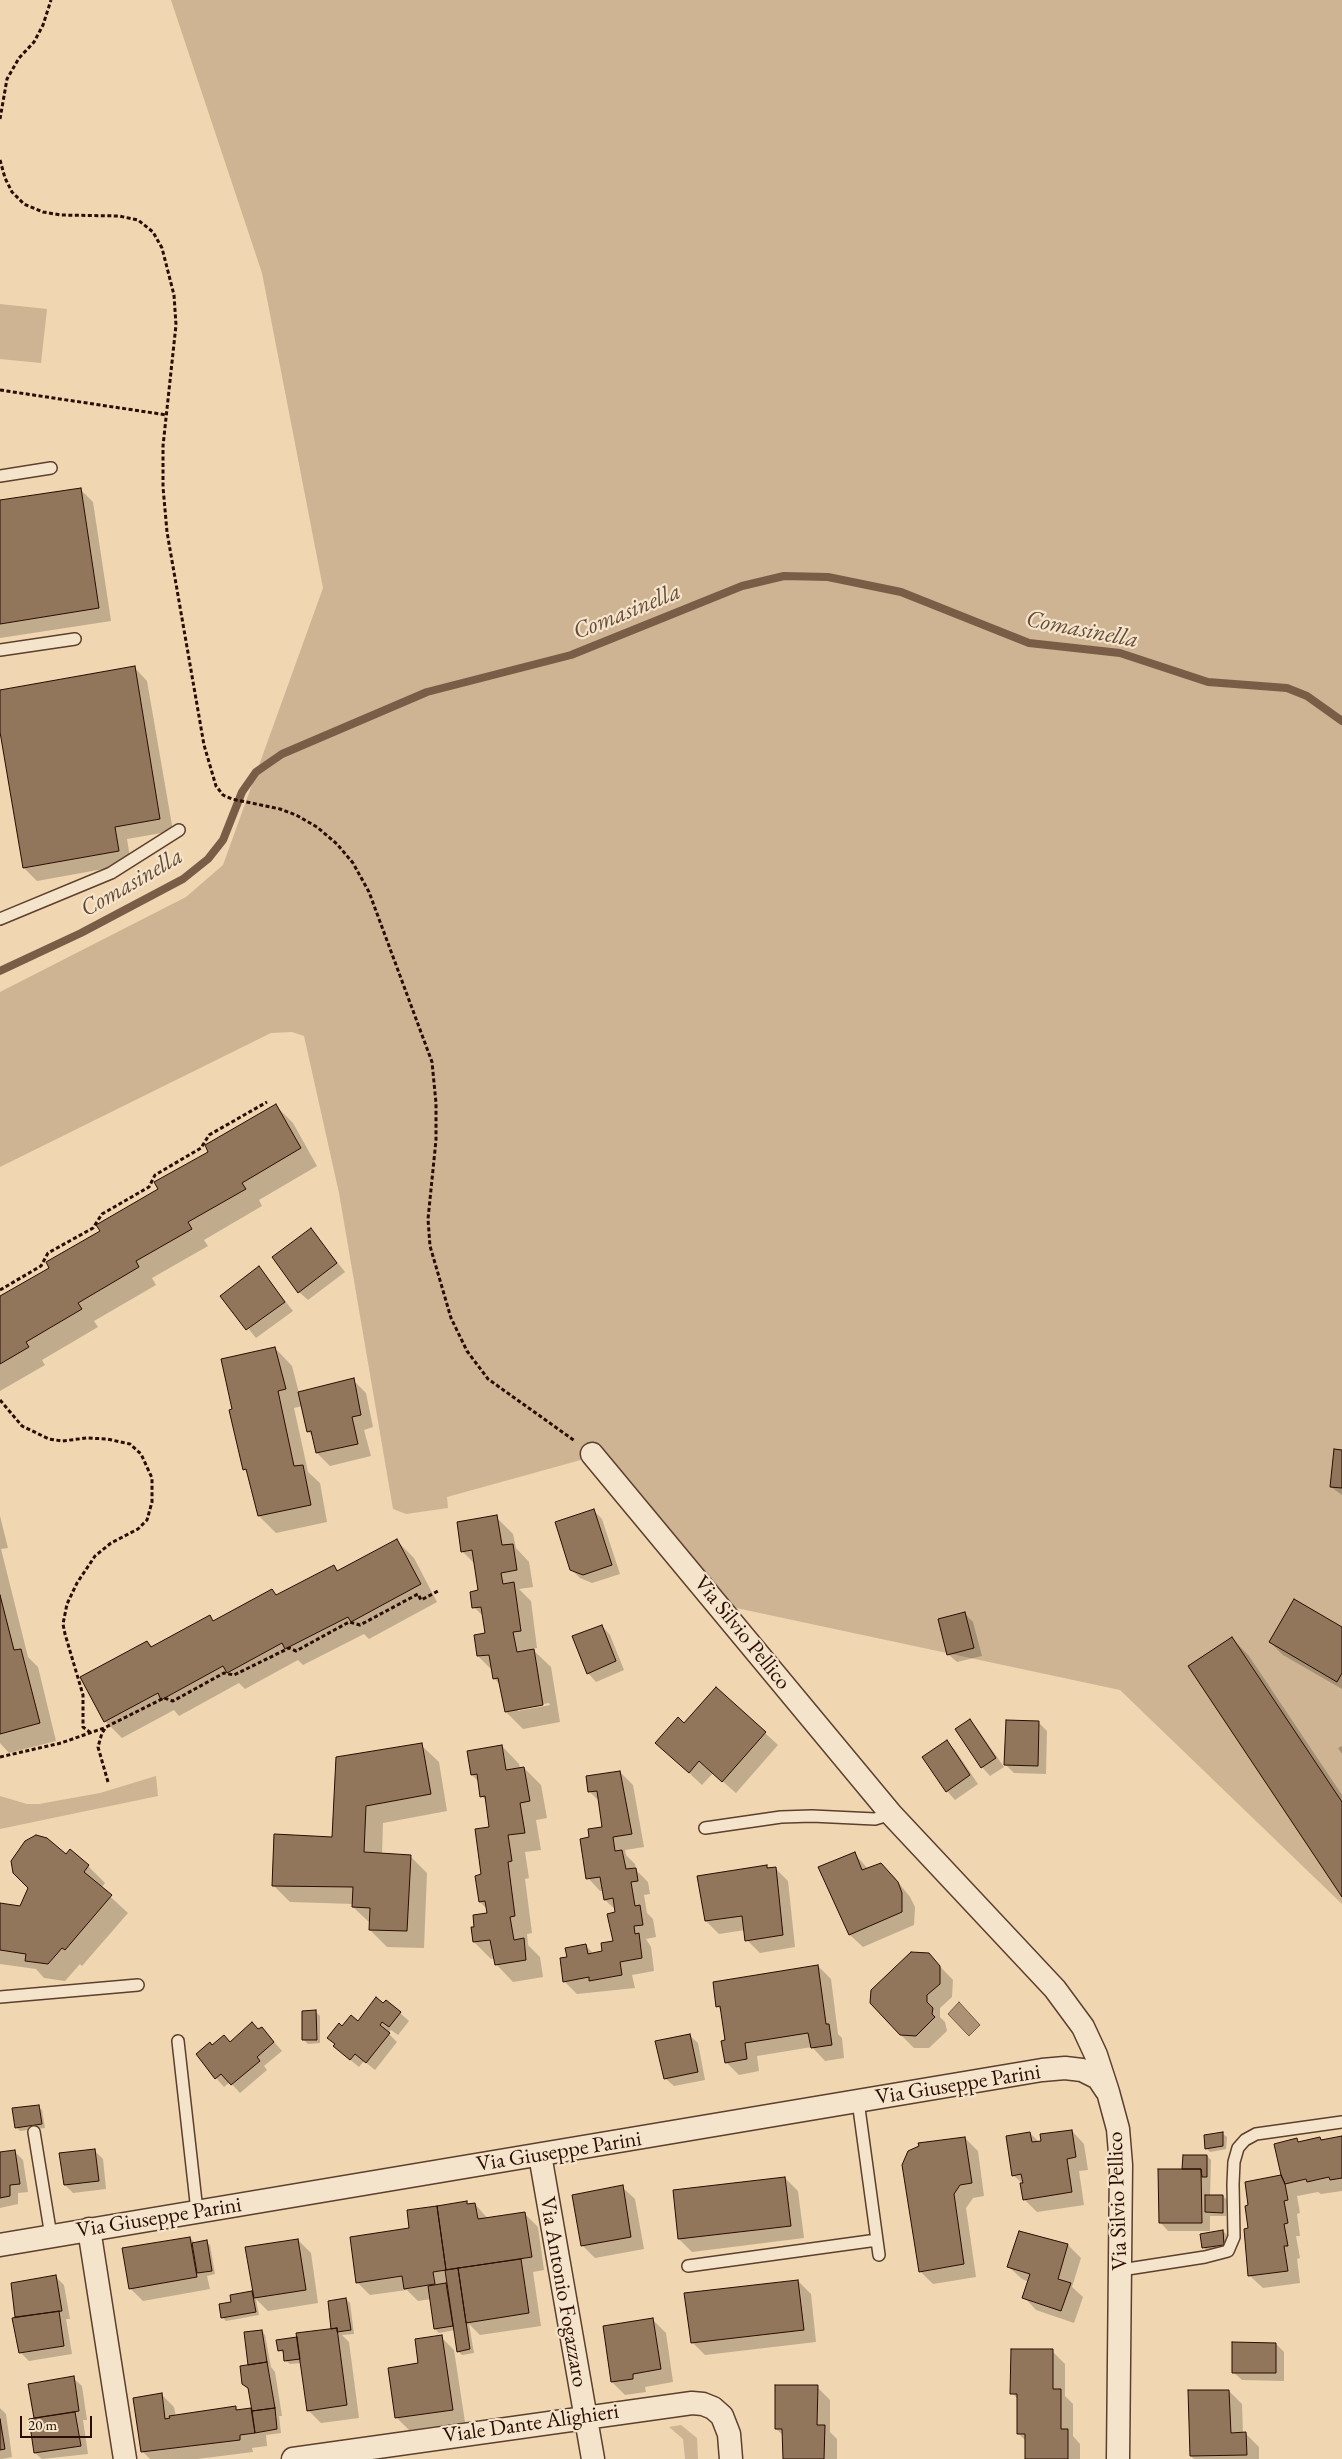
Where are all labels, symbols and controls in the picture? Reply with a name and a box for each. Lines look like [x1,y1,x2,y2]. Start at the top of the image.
water label: Comasinella [569,577,685,647]
water label: Comasinella [1023,605,1141,655]
water label: Comasinella [76,842,188,924]
street label: Via Silvio Pellico [688,1571,796,1695]
street label: Via Giuseppe Parini [873,2059,1043,2111]
street label: Via Giuseppe Parini [474,2126,644,2178]
street label: Via Silvio Pellico [1102,2131,1134,2271]
street label: Via Giuseppe Parini [74,2192,244,2244]
street label: Via Antonio Fogazzaro [533,2195,593,2389]
street label: Viale Dante Alighieri [441,2399,621,2449]
scale bar [22,2406,95,2438]
text: 20 m [28,2415,57,2434]

